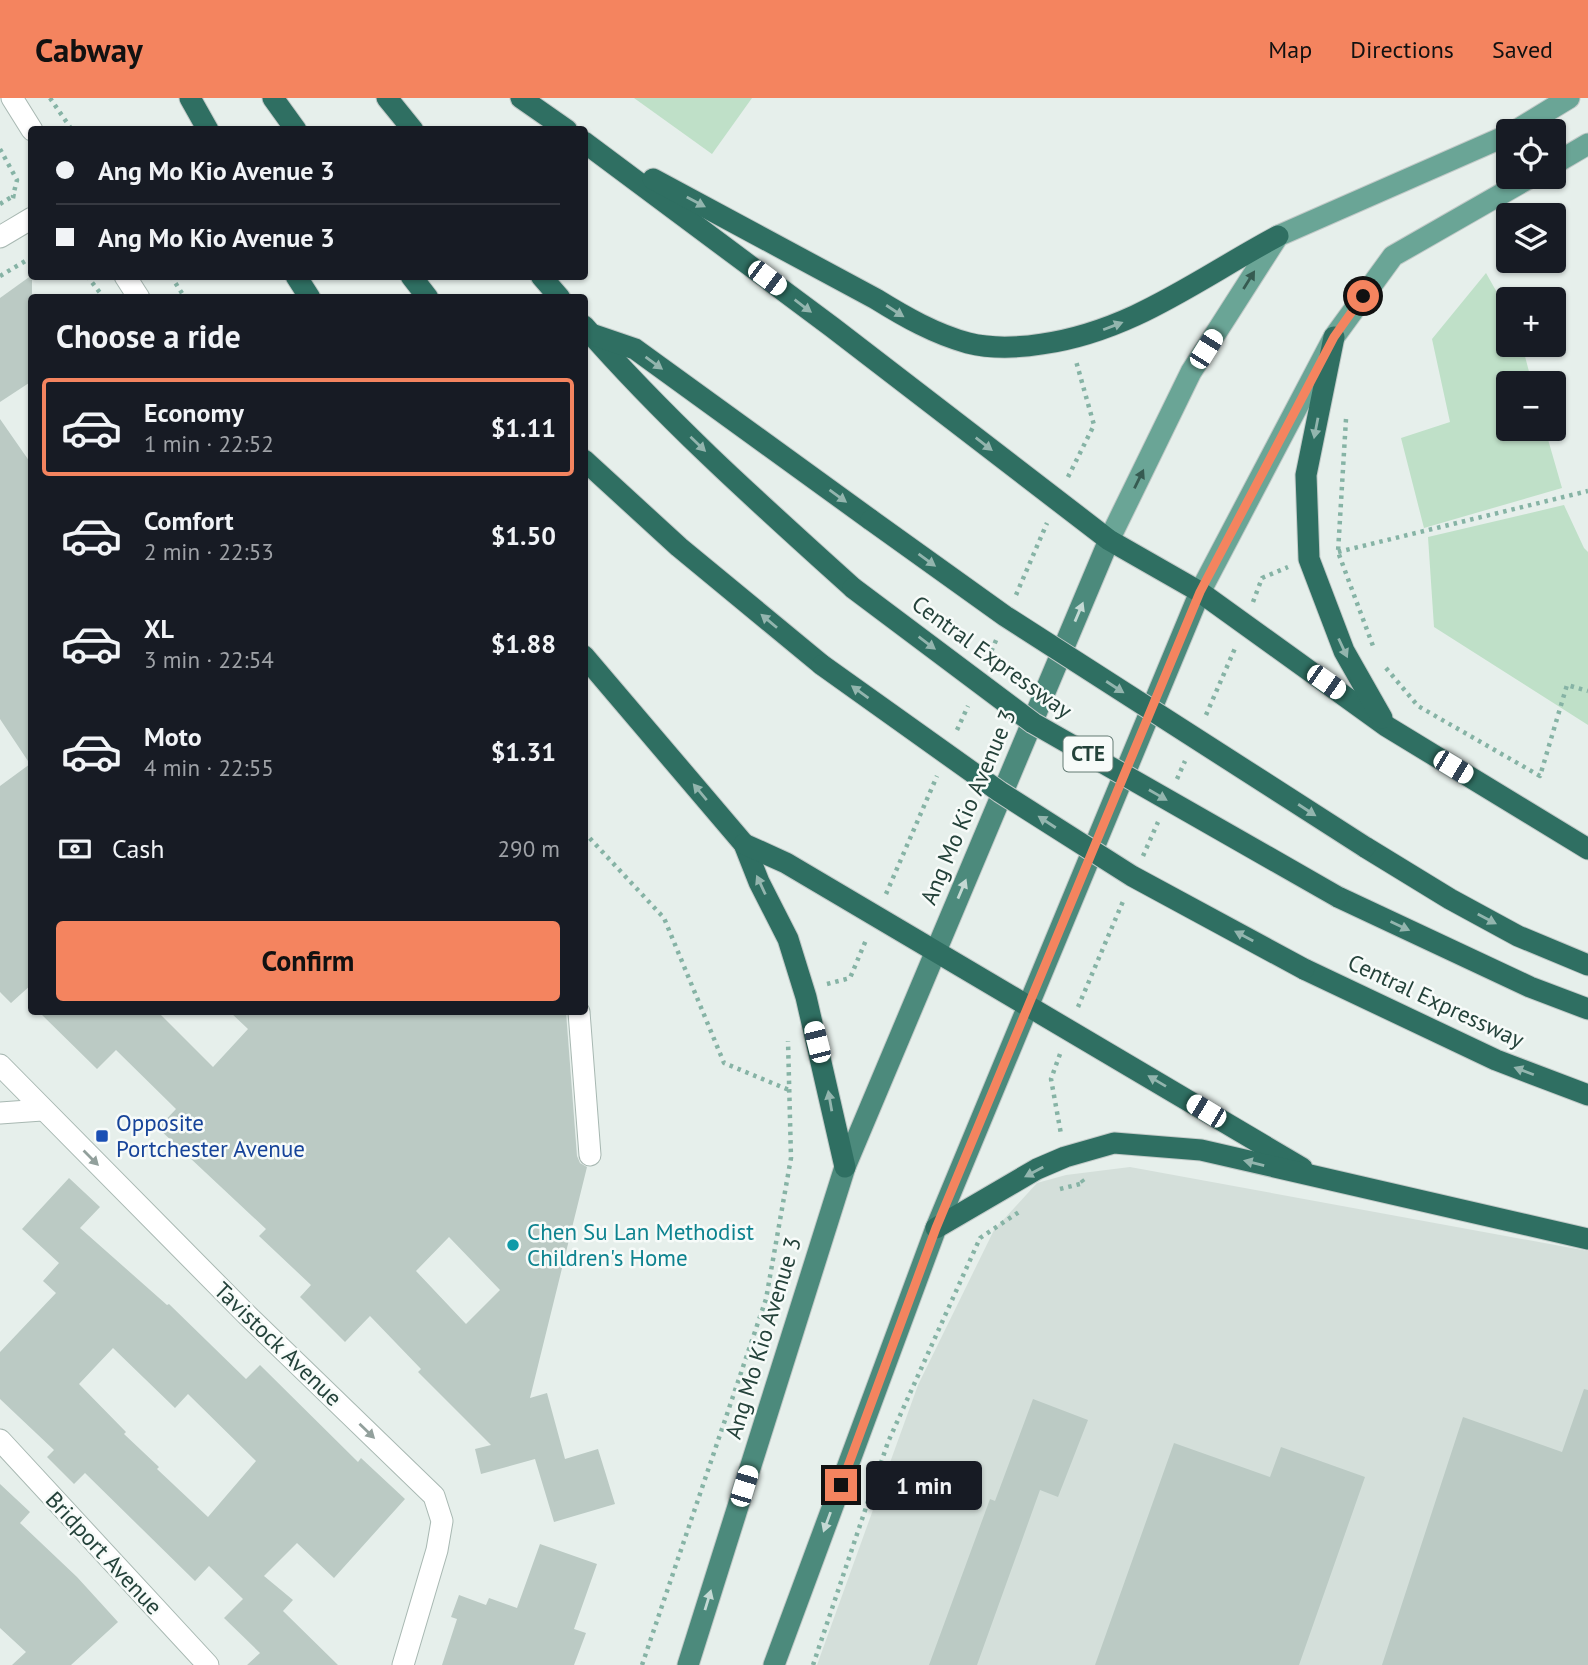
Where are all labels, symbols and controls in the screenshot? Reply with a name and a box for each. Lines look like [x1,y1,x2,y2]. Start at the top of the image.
text: Cabway [35,28,143,71]
text: Map [1268,34,1312,65]
text: Directions [1350,34,1454,65]
text: Saved [1492,34,1553,65]
map controls [1496,119,1566,441]
button: locate [1496,119,1566,189]
text: Ang Mo Kio Avenue 3 [98,154,335,187]
one-way arrow [686,196,706,208]
button: layers [1496,203,1566,273]
text: Ang Mo Kio Avenue 3 [98,221,335,254]
car [744,257,791,299]
one-way arrow [1243,271,1256,290]
route start [1347,280,1379,312]
button: + [1496,287,1566,357]
one-way arrow [794,298,812,313]
one-way arrow [886,305,905,318]
text: Choose a ride [56,315,241,357]
one-way arrow [1102,320,1123,331]
car [1186,326,1227,372]
one-way arrow [645,355,663,369]
button: − [1496,371,1566,441]
icon: car [60,396,123,459]
text: Economy [144,396,244,429]
text: $1.11 [491,411,556,444]
one-way arrow [1310,417,1321,439]
text: 1 min · 22:52 [144,429,274,458]
one-way arrow [689,436,706,453]
one-way arrow [975,437,993,451]
one-way arrow [1133,469,1145,489]
one-way arrow [829,488,847,502]
icon: car [60,504,123,567]
text: Comfort [144,504,234,537]
text: $1.50 [491,519,556,552]
text: 2 min · 22:53 [144,537,274,566]
one-way arrow [918,552,936,566]
street label: Central Expressway [907,589,1078,725]
one-way arrow [1073,602,1085,622]
icon: car [60,612,123,675]
text: XL [144,612,174,645]
one-way arrow [761,614,778,629]
text: $1.88 [491,627,556,660]
one-way arrow [918,636,936,650]
one-way arrow [1337,638,1349,658]
text: 3 min · 22:54 [144,645,274,674]
car [1303,661,1350,703]
one-way arrow [1106,680,1125,693]
one-way arrow [851,685,869,699]
street label: Ang Mo Kio Avenue 3 [913,705,1022,909]
icon: car [60,720,123,783]
text: Moto [144,720,202,753]
text: $1.31 [491,735,556,768]
road number: CTE [1064,736,1112,772]
car [1430,747,1477,787]
text: 4 min · 22:55 [144,753,274,782]
one-way arrow [693,784,708,801]
one-way arrow [1149,788,1168,801]
one-way arrow [1297,803,1316,816]
one-way arrow [1038,815,1056,829]
icon: cash [56,830,94,868]
text: Cash [112,832,164,865]
text: 290 m [498,834,560,863]
one-way arrow [755,875,767,895]
one-way arrow [956,879,967,900]
one-way arrow [1477,914,1497,925]
button: Confirm [56,921,560,1001]
one-way arrow [1390,921,1410,932]
one-way arrow [1233,931,1253,943]
street label: Central Expressway [1344,947,1529,1054]
car [802,1019,833,1065]
one-way arrow [1514,1065,1535,1076]
one-way arrow [1147,1075,1166,1087]
one-way arrow [824,1090,835,1112]
car [1183,1091,1230,1131]
place label: Opposite Portchester Avenue [116,1108,305,1163]
marker: Opposite Portchester Avenue [94,1128,110,1144]
one-way arrow [82,1150,99,1166]
one-way arrow [1243,1157,1265,1168]
one-way arrow [1024,1166,1044,1177]
place label: Chen Su Lan Methodist Children's Home [527,1217,754,1272]
street label: Ang Mo Kio Avenue 3 [718,1233,807,1442]
marker: Chen Su Lan Methodist Children's Home [505,1237,521,1253]
street label: Tavistock Avenue [208,1275,348,1412]
one-way arrow [358,1422,375,1439]
callout: 1 min [866,1460,981,1510]
car [728,1463,761,1509]
route end [825,1469,857,1501]
text: 1 min [896,1471,952,1500]
street label: Bridport Avenue [40,1485,169,1620]
one-way arrow [821,1512,832,1533]
one-way arrow [703,1589,714,1610]

